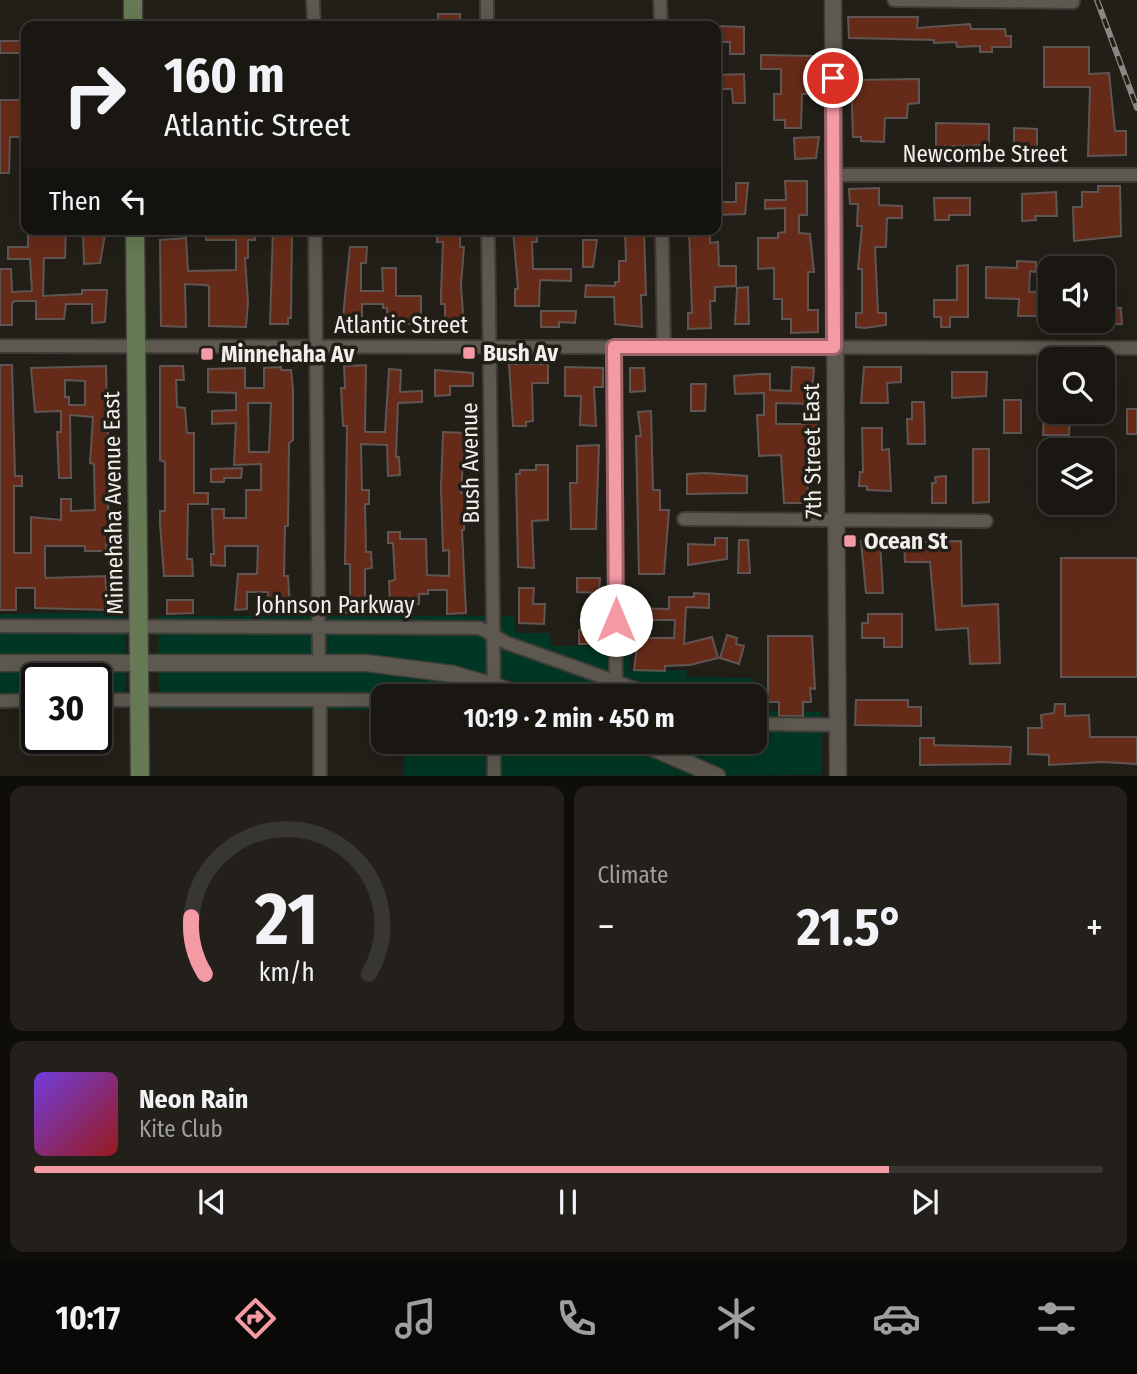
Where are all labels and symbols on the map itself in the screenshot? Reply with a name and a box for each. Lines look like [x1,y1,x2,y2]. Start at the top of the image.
pin [803,48,863,108]
street label: Newcombe Street [902,140,1068,168]
street label: Atlantic Street [334,311,468,339]
place label: Bush Av [483,339,558,367]
place label: Minnehaha Av [221,340,355,368]
marker: Bush Av [461,345,477,361]
marker: Minnehaha Av [199,346,215,362]
street label: 7th Street East [797,383,827,519]
street label: Minnehaha Avenue East [97,391,129,615]
street label: Bush Avenue [455,402,485,524]
place label: Ocean St [864,527,949,555]
marker: Ocean St [842,533,858,549]
position arrow [579,583,653,657]
street label: Johnson Parkway [256,591,415,619]
speed limit sign: 30 [21,663,112,754]

